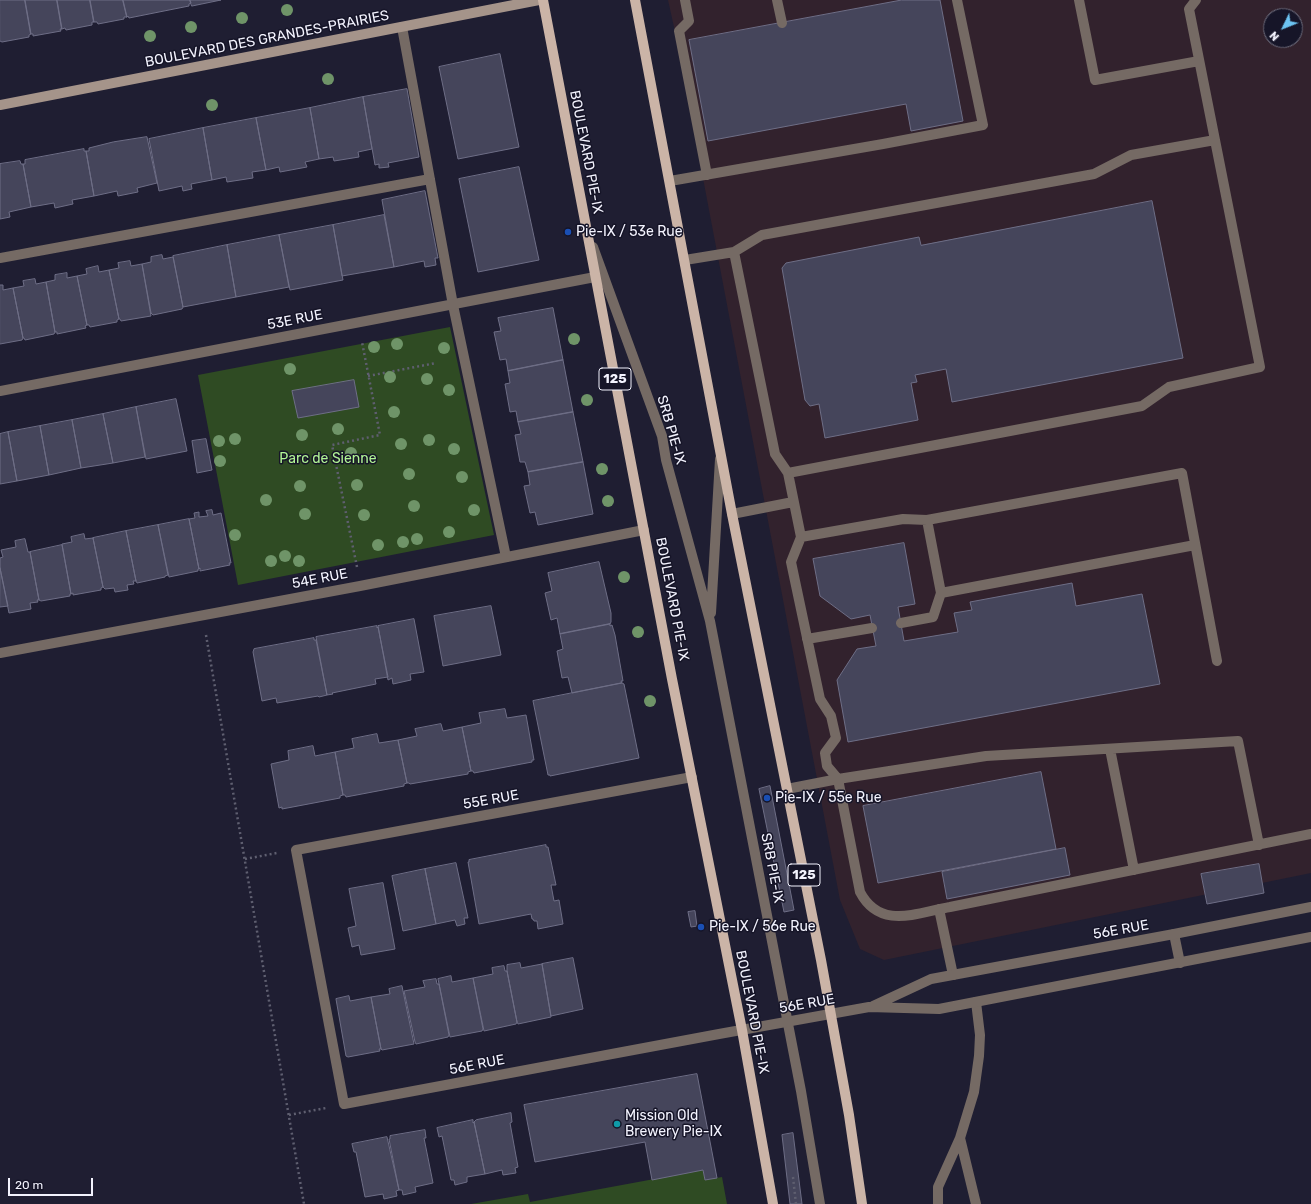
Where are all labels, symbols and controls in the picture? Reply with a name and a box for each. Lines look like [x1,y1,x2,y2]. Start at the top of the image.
street label: BOULEVARD DES GRANDES-PRAIRIES [144,7,390,71]
north arrow [1263,8,1303,48]
text: N [1267,29,1282,43]
street label: BOULEVARD PIE-IX [566,89,606,215]
place label: Pie-IX / 53e Rue [576,224,683,240]
marker: Pie-IX / 53e Rue [563,227,573,237]
street label: 53E RUE [266,306,324,334]
road number: 125 [599,368,631,390]
street label: SRB PIE-IX [653,394,689,466]
park label: Parc de Sienne [279,451,377,467]
street label: BOULEVARD PIE-IX [652,536,692,662]
street label: 54E RUE [291,565,349,593]
street label: 55E RUE [462,787,520,813]
place label: Pie-IX / 55e Rue [775,790,882,806]
marker: Pie-IX / 55e Rue [762,793,772,803]
street label: SRB PIE-IX [757,832,787,904]
road number: 125 [788,864,820,886]
street label: 56E RUE [1092,917,1150,943]
place label: Pie-IX / 56e Rue [709,919,816,935]
marker: Pie-IX / 56e Rue [696,922,706,932]
street label: BOULEVARD PIE-IX [732,949,772,1075]
street label: 56E RUE [778,991,836,1017]
street label: 56E RUE [448,1051,506,1079]
place label: Mission Old Brewery Pie-IX [625,1108,722,1140]
marker: Mission Old Brewery Pie-IX [612,1119,622,1129]
scale bar [10,1170,95,1196]
text: 20 m [15,1178,43,1192]

